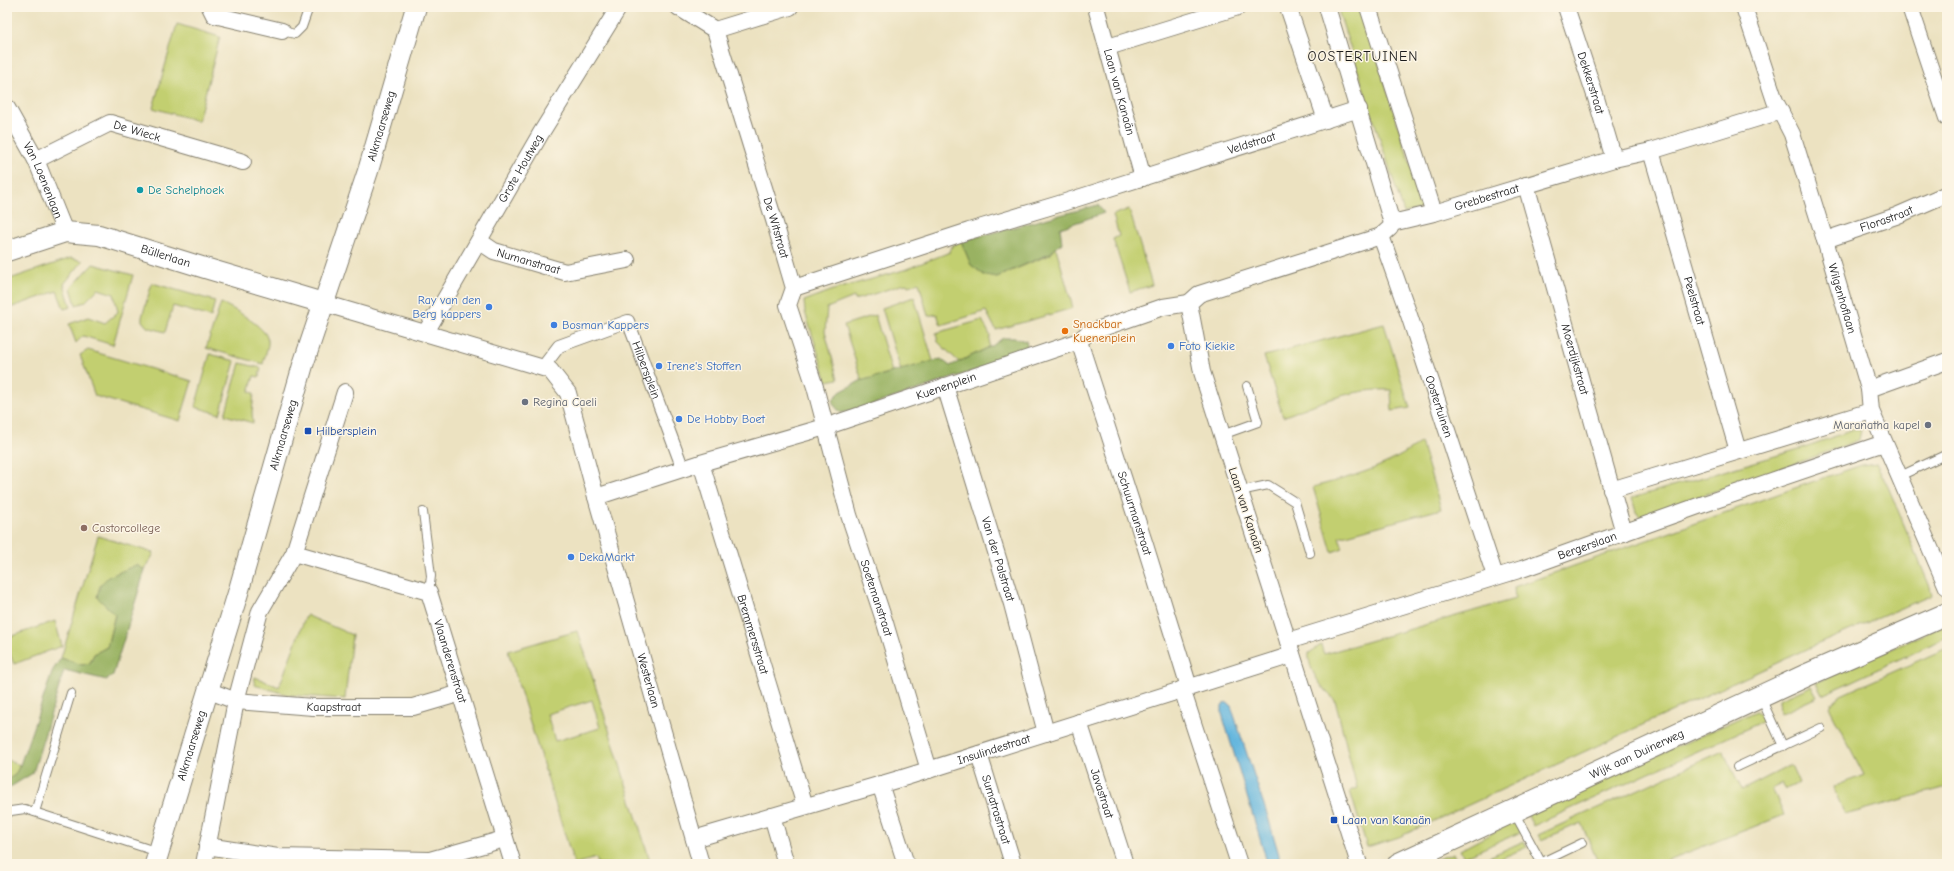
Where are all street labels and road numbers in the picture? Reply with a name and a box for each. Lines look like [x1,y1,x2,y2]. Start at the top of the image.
street label: Laan van Kanaän [1101,47,1138,137]
street label: Dekkerstraat [1574,50,1608,116]
street label: Alkmaarseweg [364,89,398,163]
street label: De Wieck [112,117,162,145]
street label: Veldstraat [1226,129,1278,157]
street label: Grote Houtweg [495,132,546,205]
street label: Van Loenenlaan [20,140,66,220]
street label: Grebbestraat [1452,181,1521,214]
street label: De Witstraat [760,196,792,260]
street label: Florastraat [1858,202,1916,235]
street label: Büllerlaan [139,241,192,270]
street label: Numanstraat [495,245,562,277]
street label: Wilgenhoflaan [1825,262,1859,335]
street label: Peelstraat [1681,275,1708,327]
street label: Moerdijkstraat [1558,322,1592,397]
street label: Hilbersplein [629,339,663,401]
street label: Kuenenplein [914,369,978,403]
street label: Oostertuinen [1422,374,1456,439]
street label: Alkmaarseweg [266,398,300,472]
street label: Laan van Kanaän [1226,466,1266,554]
street label: Schuurmanstraat [1115,469,1155,557]
street label: Van der Palstraat [979,515,1018,604]
street label: Bergerslaan [1556,529,1619,563]
street label: Soetemanstraat [857,558,896,638]
street label: Bremmersstraat [734,593,772,676]
street label: Vlaanderenstraat [431,618,470,705]
street label: Westerlaan [634,652,663,710]
street label: Kaapstraat [306,700,361,714]
street label: Alkmaarseweg [174,709,209,782]
street label: Wijk aan Duinerweg [1587,726,1686,782]
street label: Insulindestraat [956,731,1033,767]
street label: Javastraat [1088,767,1117,821]
street label: Sumatrastraat [979,773,1014,846]

